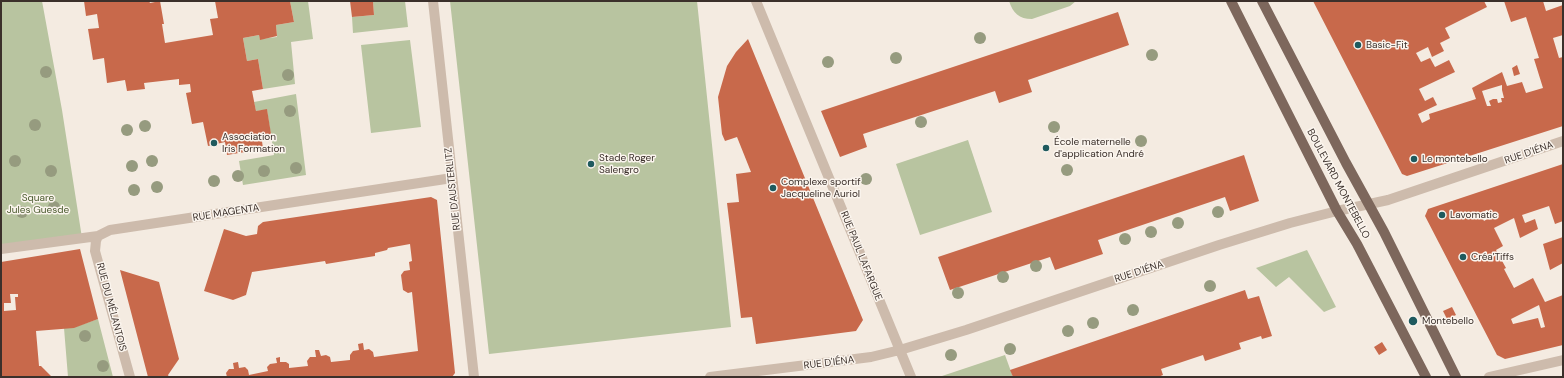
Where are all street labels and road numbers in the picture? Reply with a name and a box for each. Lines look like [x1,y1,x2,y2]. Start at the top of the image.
street label: BOULEVARD MONTEBELLO [1304,127,1372,241]
street label: RUE D'IÉNA [1503,139,1555,167]
street label: RUE D'AUSTERLITZ [443,147,463,231]
street label: RUE MAGENTA [192,202,260,224]
street label: RUE PAUL LAFARGUE [838,210,884,302]
street label: RUE D'IÉNA [1113,258,1165,286]
street label: RUE DU MÉLANTOIS [93,262,129,352]
street label: RUE D'IÉNA [803,354,855,372]

